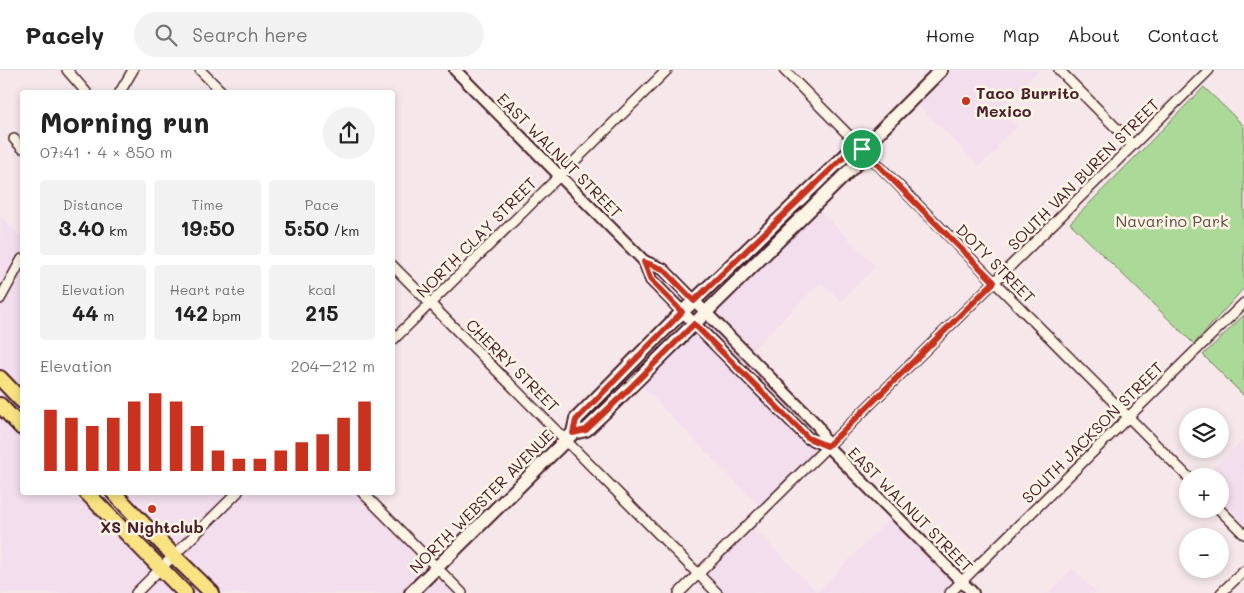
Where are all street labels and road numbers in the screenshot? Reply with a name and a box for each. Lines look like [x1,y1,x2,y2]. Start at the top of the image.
street label: EAST WALNUT STREET [493,88,627,222]
street label: SOUTH VAN BUREN STREET [1003,94,1163,254]
street label: NORTH CLAY STREET [411,172,541,302]
street label: DOTY STREET [952,219,1040,307]
street label: CHERRY STREET [462,314,564,416]
street label: SOUTH JACKSON STREET [1017,357,1167,507]
street label: NORTH WEBSTER AVENUE [404,424,558,578]
street label: EAST WALNUT STREET [844,442,978,576]

